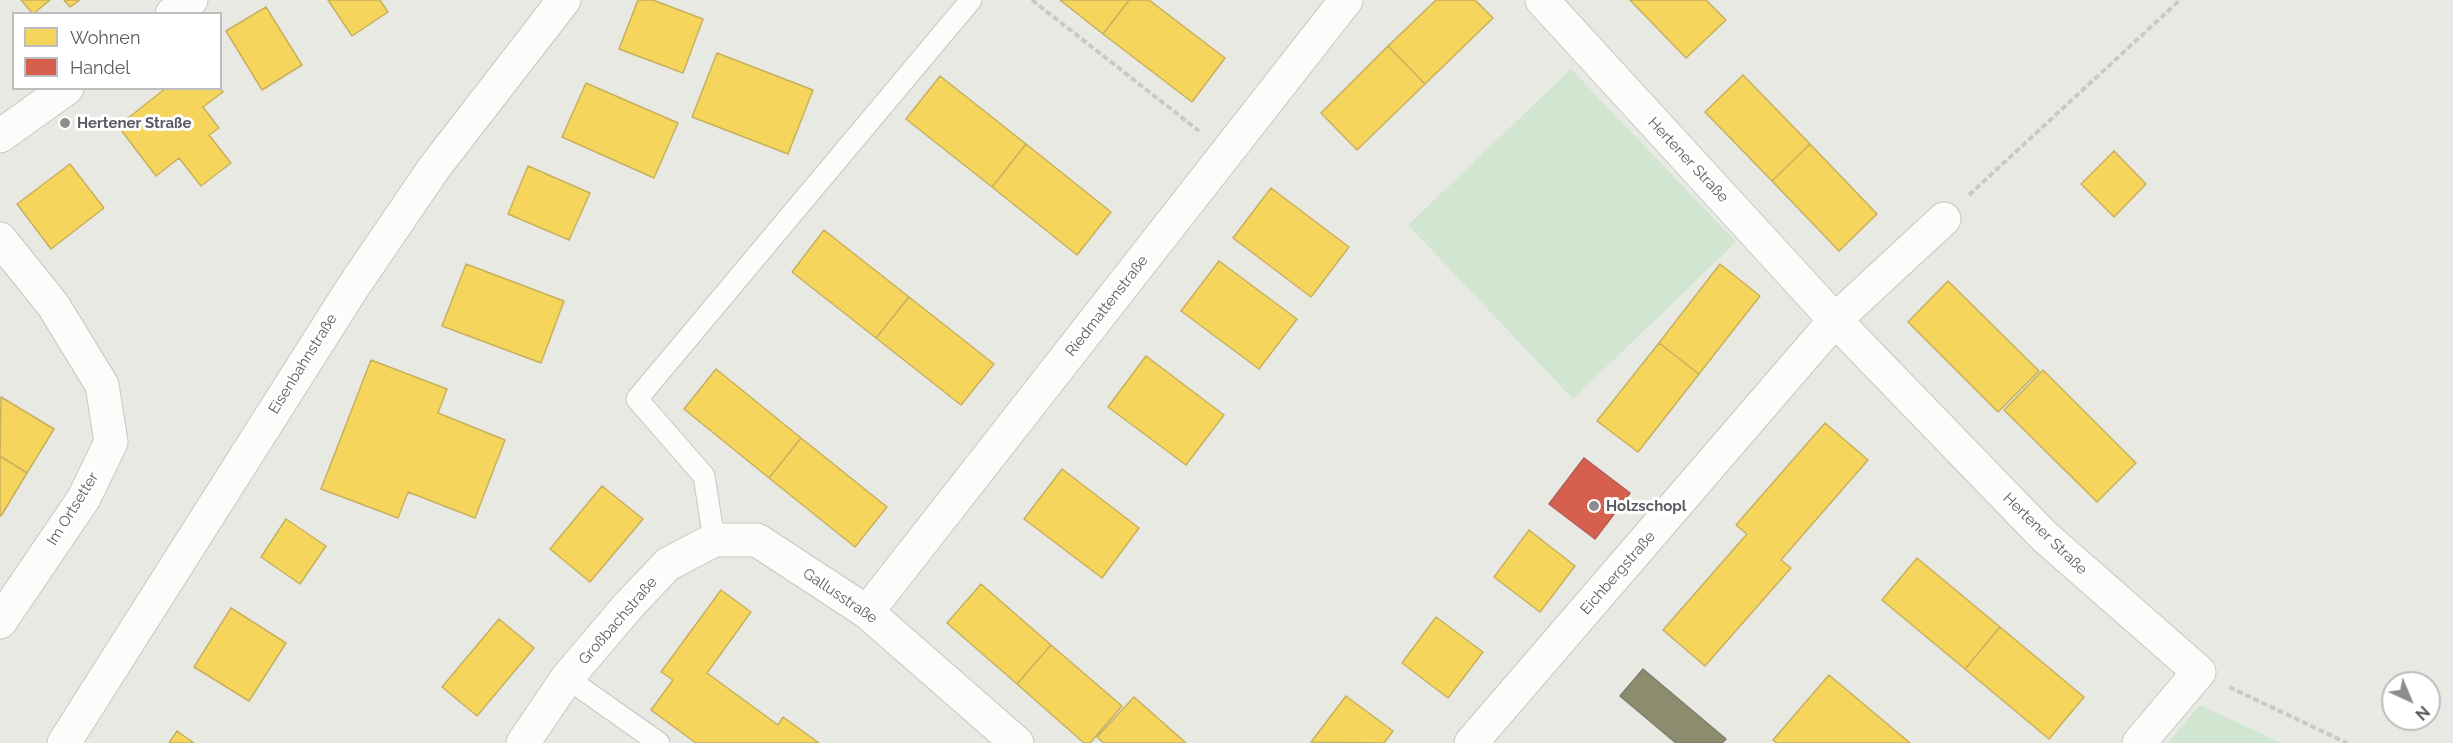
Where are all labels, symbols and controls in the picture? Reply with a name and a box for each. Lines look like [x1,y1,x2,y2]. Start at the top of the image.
legend [12,12,222,90]
text: Wohnen [70,27,140,48]
text: Handel [70,57,130,78]
place label: Hertener Straße [77,114,191,132]
street label: Hertener Straße [1644,114,1732,206]
marker: Hertener Straße [58,116,72,130]
street label: Riedmattenstraße [1062,252,1152,360]
street label: Eisenbahnstraße [265,311,341,417]
street label: Im Ortsetter [43,469,103,549]
street label: Hertener Straße [1999,489,2091,579]
place label: Holzschopl [1606,497,1687,515]
marker: Holzschopl [1587,499,1601,513]
street label: Eichbergstraße [1577,528,1659,618]
street label: Gallusstraße [799,564,881,628]
street label: Großbachstraße [575,574,661,668]
north arrow [2381,671,2441,731]
text: N [2411,702,2433,724]

